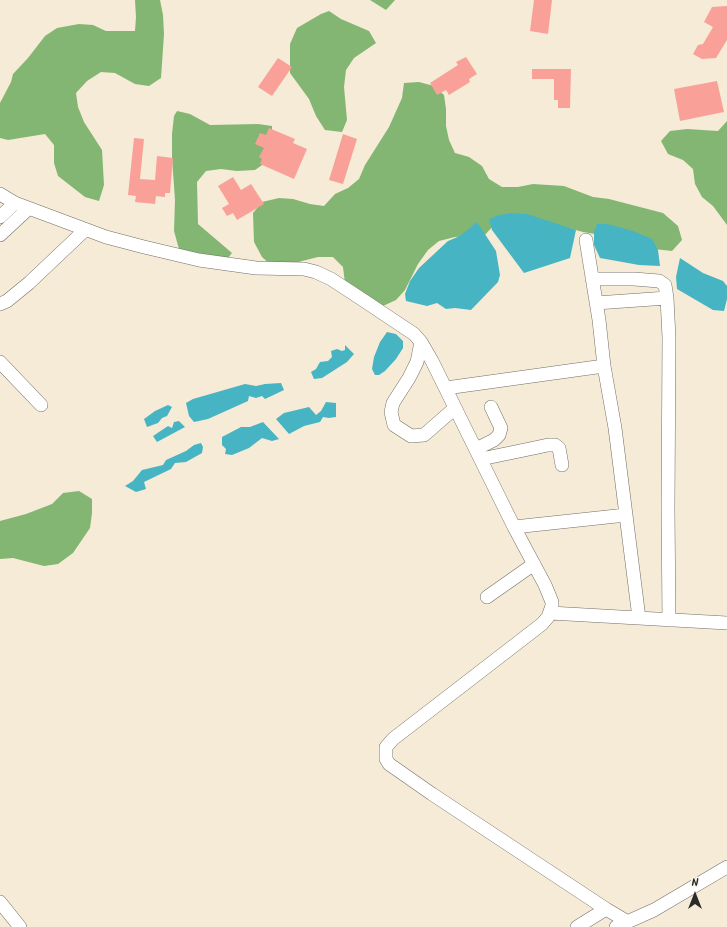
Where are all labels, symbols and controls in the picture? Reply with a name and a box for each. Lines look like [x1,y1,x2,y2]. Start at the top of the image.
text: N [692,874,698,892]
north arrow [675,875,715,915]

